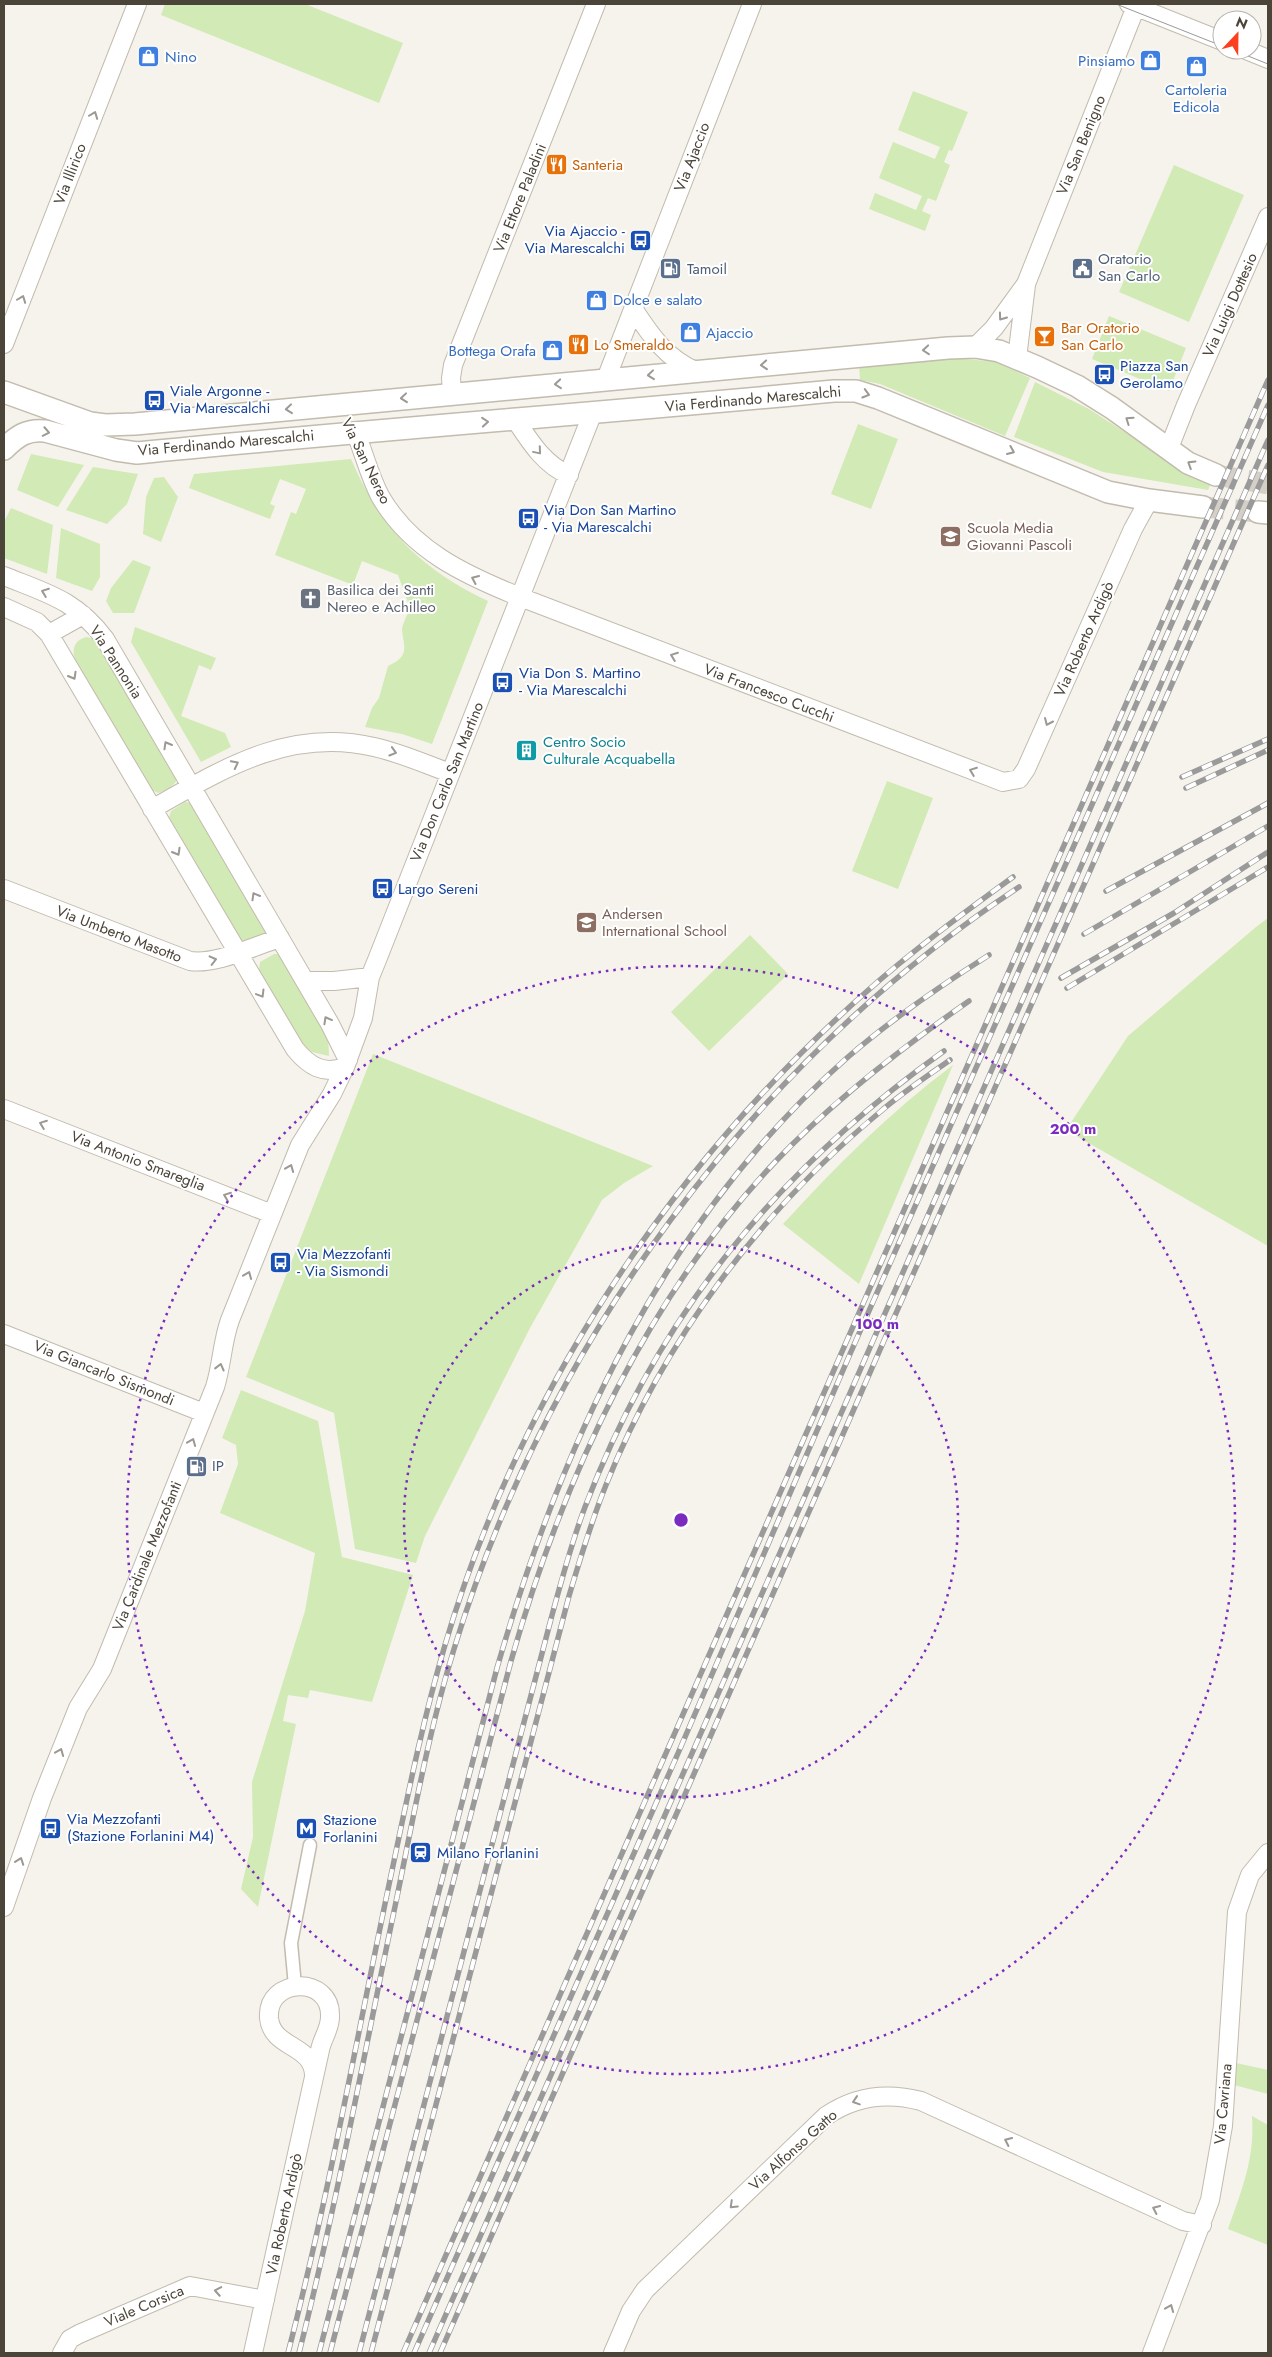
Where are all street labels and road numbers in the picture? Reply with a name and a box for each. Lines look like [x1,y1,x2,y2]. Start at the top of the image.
street label: Via San Benigno [1051,92,1111,198]
street label: Via Ajaccio [669,119,715,195]
street label: Via Illirico [48,140,92,208]
street label: Via Ettore Paladini [488,140,552,256]
street label: Via Luigi Dottesio [1197,249,1263,361]
street label: Via Ferdinando Marescalchi [664,380,842,418]
street label: Via San Nereo [336,414,396,508]
street label: Via Ferdinando Marescalchi [137,424,315,462]
street label: Via Roberto Ardigò [1049,578,1119,700]
street label: Via Pannonia [84,621,148,703]
street label: Via Francesco Cucchi [701,658,837,728]
street label: Via Don Carlo San Martino [405,699,489,865]
street label: Via Umberto Masotto [53,900,185,968]
street label: Via Antonio Smareglia [68,1125,208,1197]
street label: Via Giancarlo Sismondi [30,1335,178,1411]
street label: Via Cardinale Mezzofanti [107,1478,187,1634]
street label: Via Cavriana [1209,2063,1237,2145]
street label: Via Alfonso Gatto [744,2104,842,2196]
street label: Via Roberto Ardigò [260,2151,308,2277]
street label: Viale Corsica [101,2279,187,2333]

